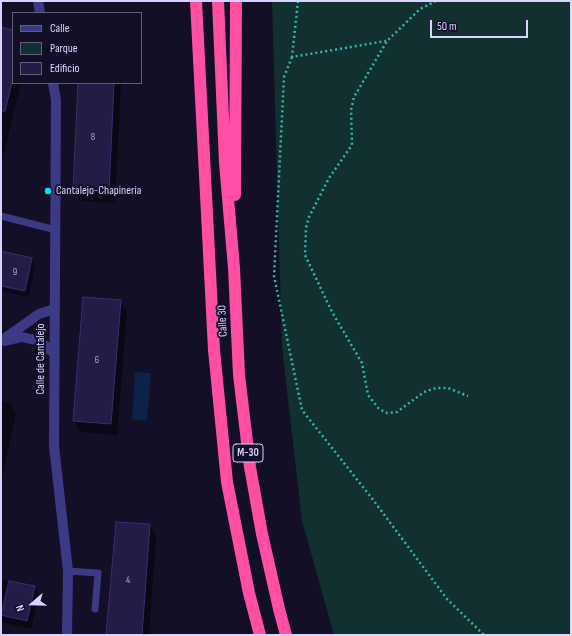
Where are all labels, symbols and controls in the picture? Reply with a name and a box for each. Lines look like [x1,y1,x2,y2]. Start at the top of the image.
legend [12,12,142,84]
scale bar [432,12,530,38]
text: 50 m [437,19,457,34]
text: Calle [50,21,70,36]
text: Parque [50,41,78,56]
text: Edificio [50,61,79,76]
house number: 8 [91,131,95,143]
place label: Cantalejo-Chapineria [56,184,141,198]
marker: Cantalejo-Chapineria [43,186,53,196]
house number: 9 [13,266,17,278]
street label: Calle 30 [215,305,231,337]
street label: Calle de Cantalejo [34,323,48,395]
house number: 6 [95,354,99,366]
road number: M-30 [233,444,263,462]
house number: 4 [126,574,130,586]
north arrow [12,584,52,624]
text: N [13,603,27,613]

